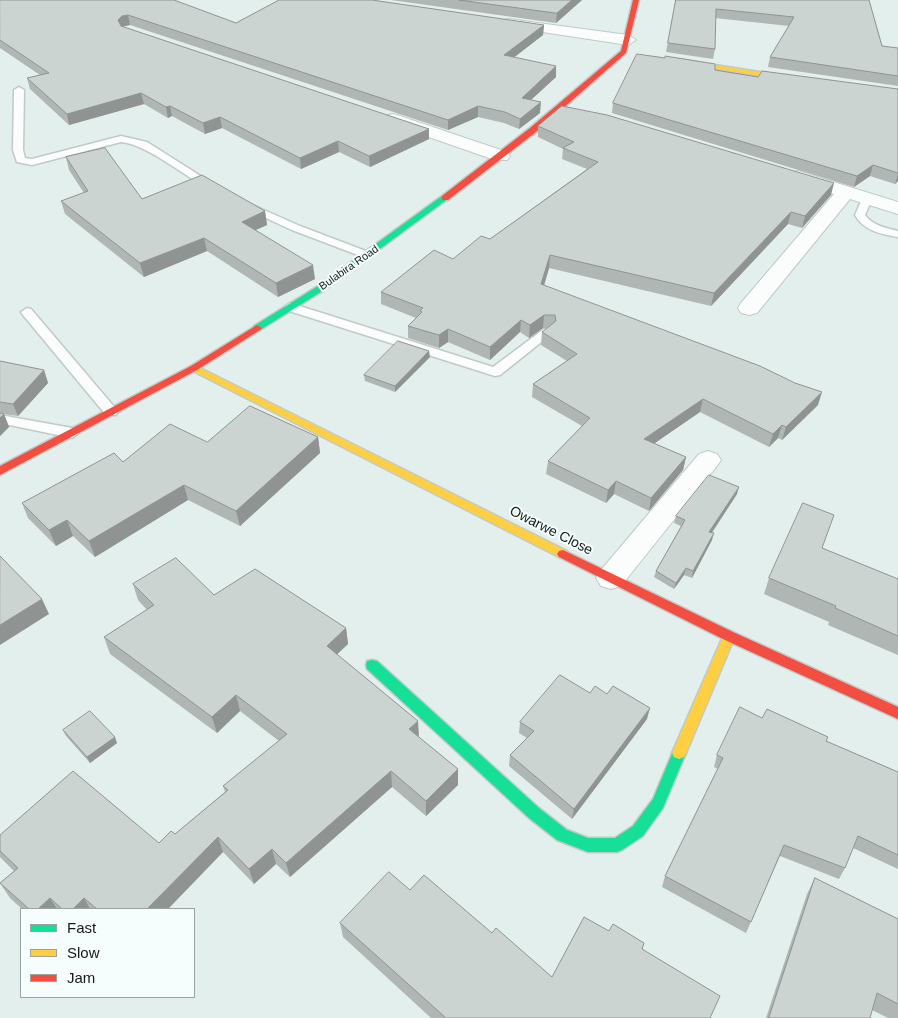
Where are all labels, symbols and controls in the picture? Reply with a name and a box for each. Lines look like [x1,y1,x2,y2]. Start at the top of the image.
street label: Bulabira Road [317,243,381,293]
street label: Owarwe Close [507,503,595,559]
legend [20,908,195,998]
text: Fast [67,919,96,936]
text: Slow [67,944,100,961]
text: Jam [67,969,95,986]

